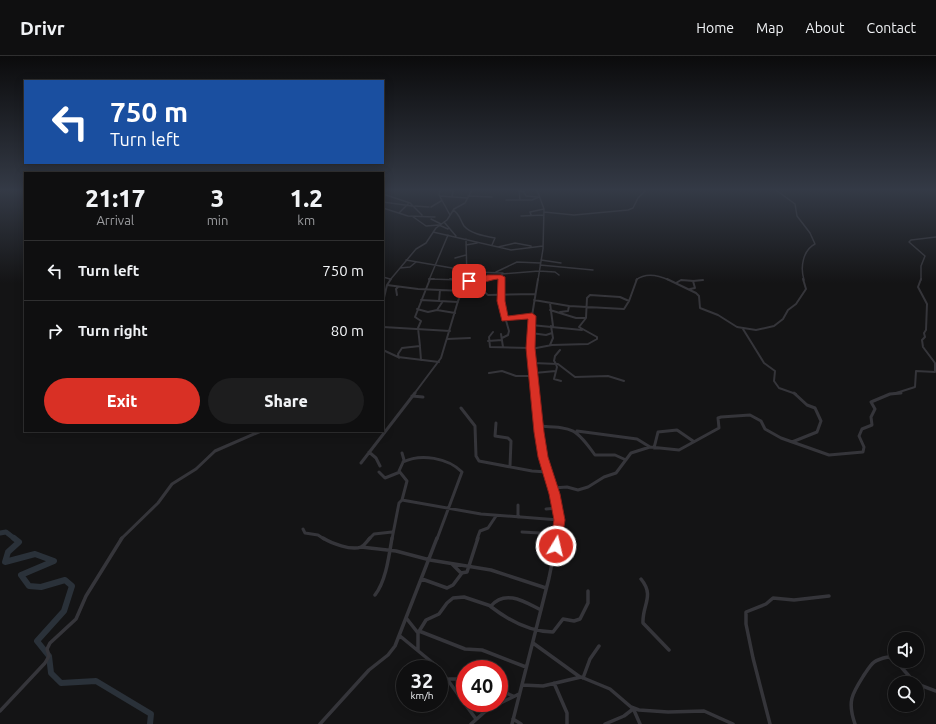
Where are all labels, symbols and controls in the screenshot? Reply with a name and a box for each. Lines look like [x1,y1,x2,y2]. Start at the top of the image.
text: Drivr [20,17,65,39]
text: Home [696,20,734,36]
text: Map [756,20,784,36]
text: About [806,20,845,36]
text: Contact [867,20,916,36]
icon: left [44,96,96,148]
text: 750 m [110,96,188,127]
text: Turn left [110,129,180,149]
text: 21:17 [85,185,145,212]
text: 3 [211,185,224,212]
text: 1.2 [290,185,323,212]
text: Arrival [96,213,134,227]
text: min [207,213,228,227]
text: km [297,213,315,227]
icon: left [44,260,66,282]
text: Turn left [78,262,139,279]
text: 750 m [322,262,364,279]
pin [452,264,486,298]
icon: arrive [458,270,480,292]
icon: right [44,320,66,342]
text: Turn right [78,322,148,339]
text: 80 m [331,322,364,339]
button: Exit [44,378,200,424]
button: Share [208,378,364,424]
position arrow [535,525,577,567]
map controls [888,632,924,712]
button: sound [888,632,924,668]
speed limit sign: 40 [456,660,508,712]
text: 32 [411,669,433,692]
button: search [888,676,924,712]
text: km/h [410,690,434,701]

